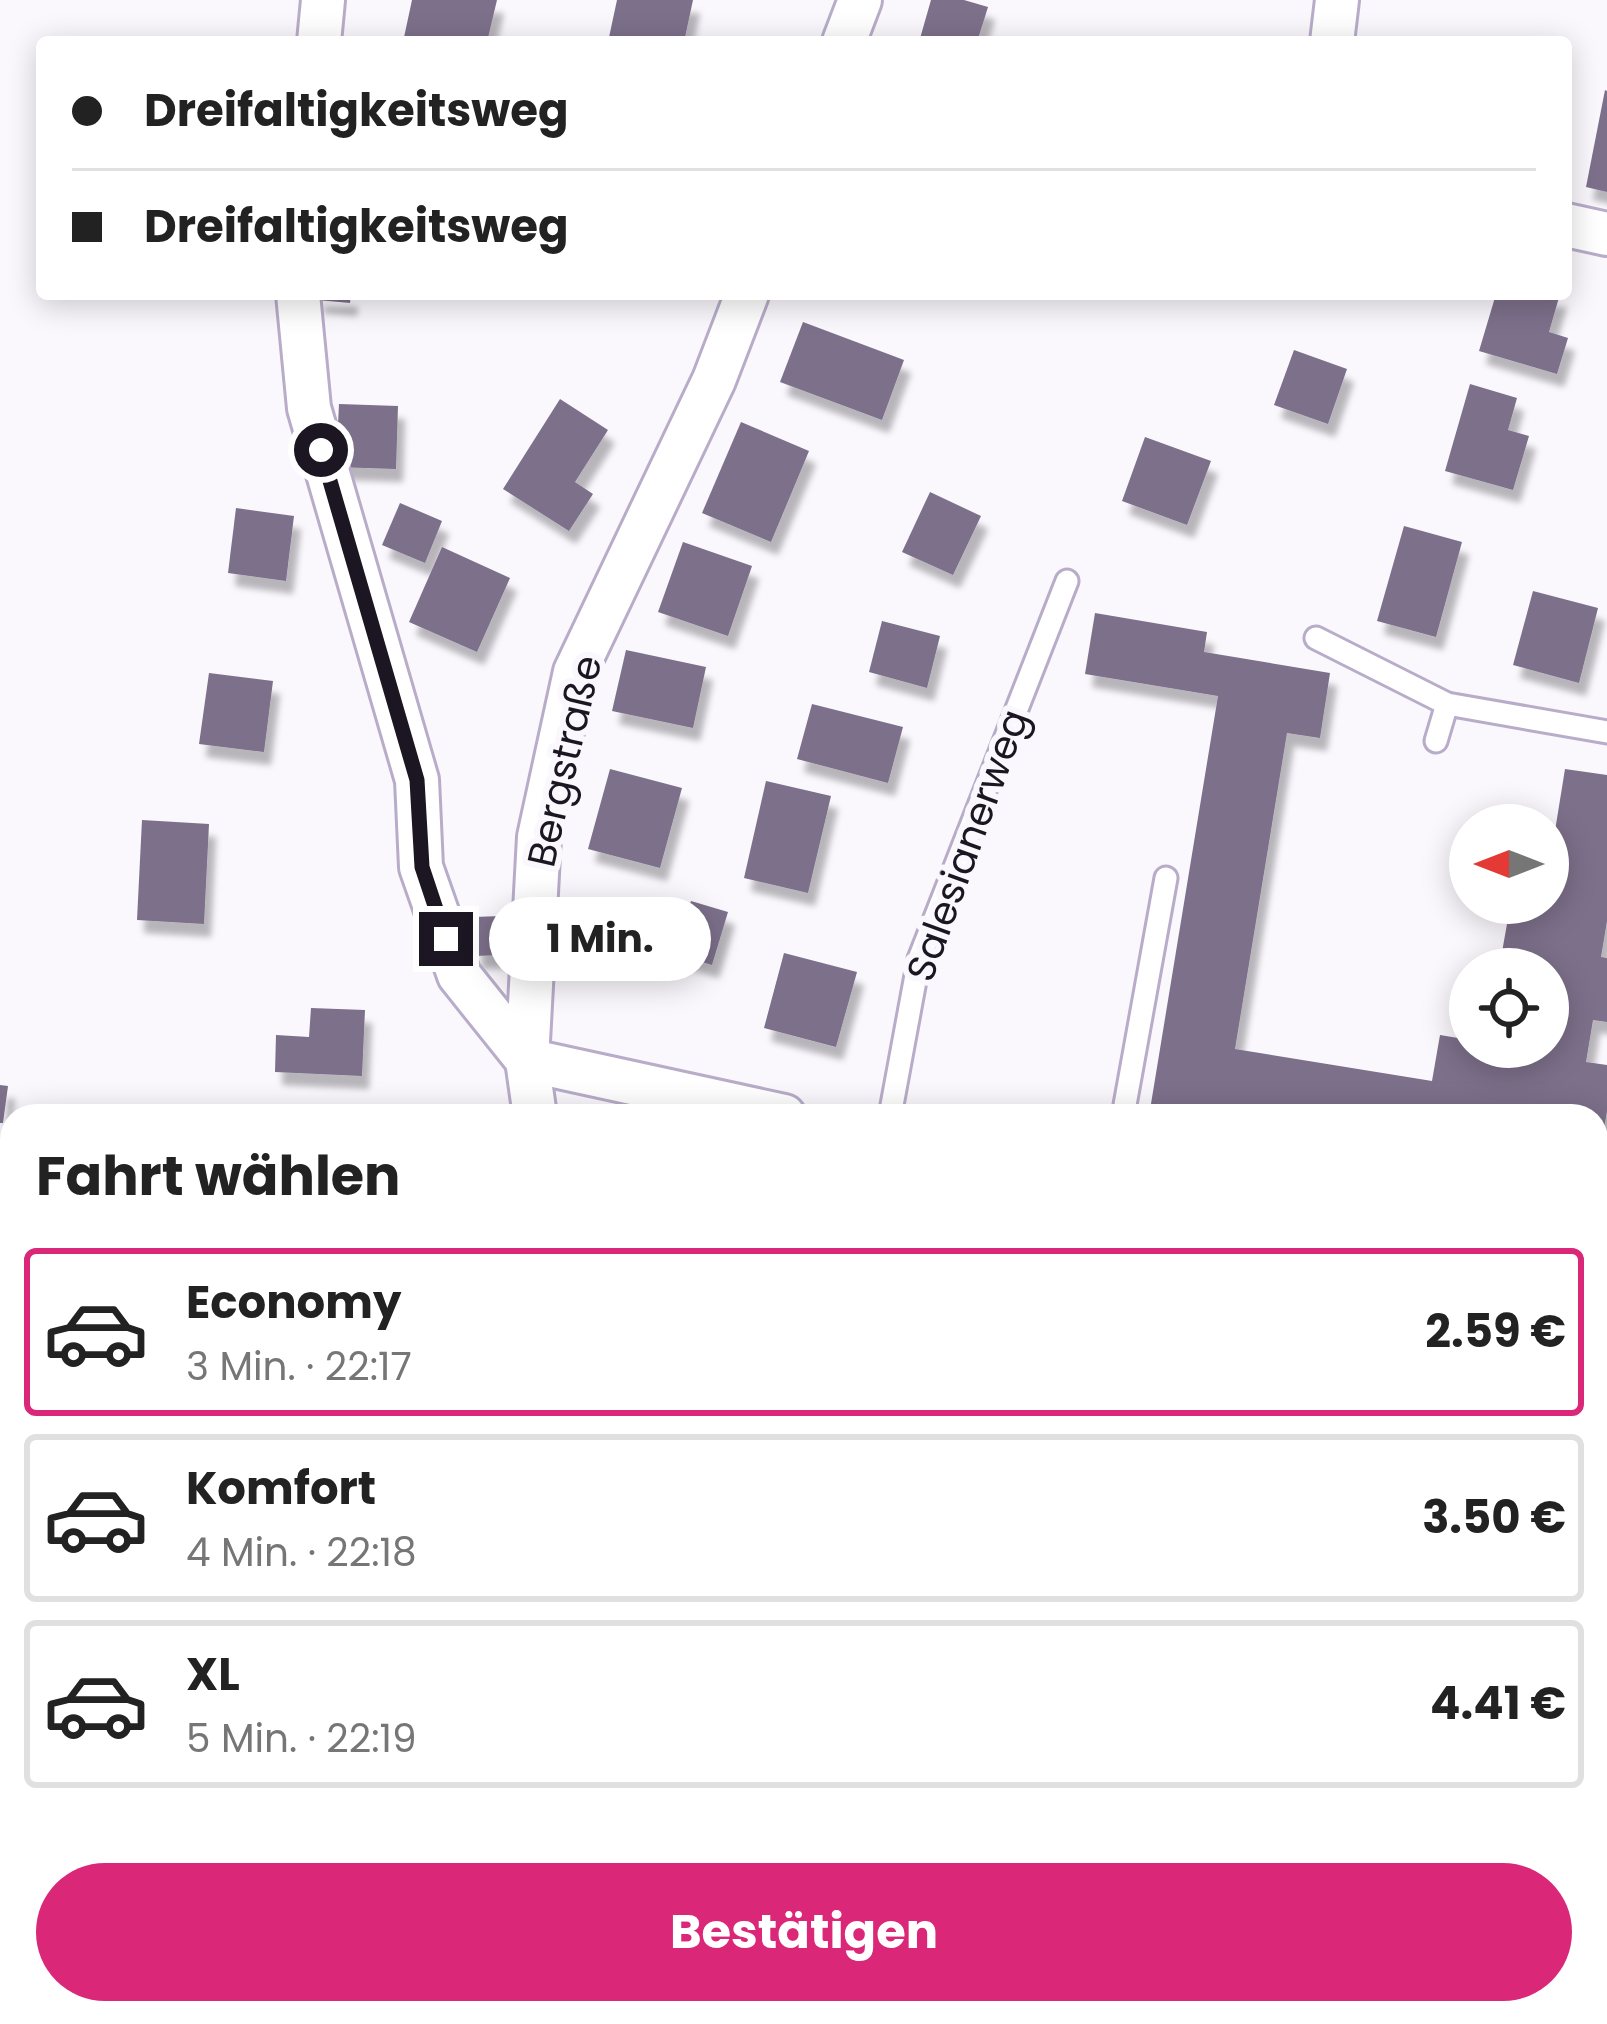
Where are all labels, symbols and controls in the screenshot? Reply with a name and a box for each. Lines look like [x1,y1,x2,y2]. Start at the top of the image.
text: Dreifaltigkeitsweg [144,79,569,142]
text: Dreifaltigkeitsweg [144,195,569,258]
route start [294,423,348,477]
street label: Bergstraße [513,650,615,872]
street label: Salesianerweg [893,702,1042,989]
north arrow [1449,804,1569,924]
map controls [1449,804,1569,1068]
callout: 1 Min. [488,897,710,981]
text: 1 Min. [546,911,654,966]
route end [419,912,473,966]
button: locate [1449,948,1569,1068]
text: Fahrt wählen [36,1138,401,1214]
text: Economy [186,1271,401,1334]
icon: car [42,1278,150,1386]
text: 2.59 € [1425,1300,1566,1363]
text: 3 Min. · 22:17 [186,1339,412,1394]
text: Komfort [186,1457,376,1520]
icon: car [42,1464,150,1572]
text: 3.50 € [1422,1486,1566,1549]
text: 4 Min. · 22:18 [186,1525,417,1580]
text: XL [186,1643,240,1706]
icon: car [42,1650,150,1758]
text: 4.41 € [1430,1672,1566,1735]
text: 5 Min. · 22:19 [186,1711,417,1766]
button: Bestätigen [36,1863,1572,2001]

